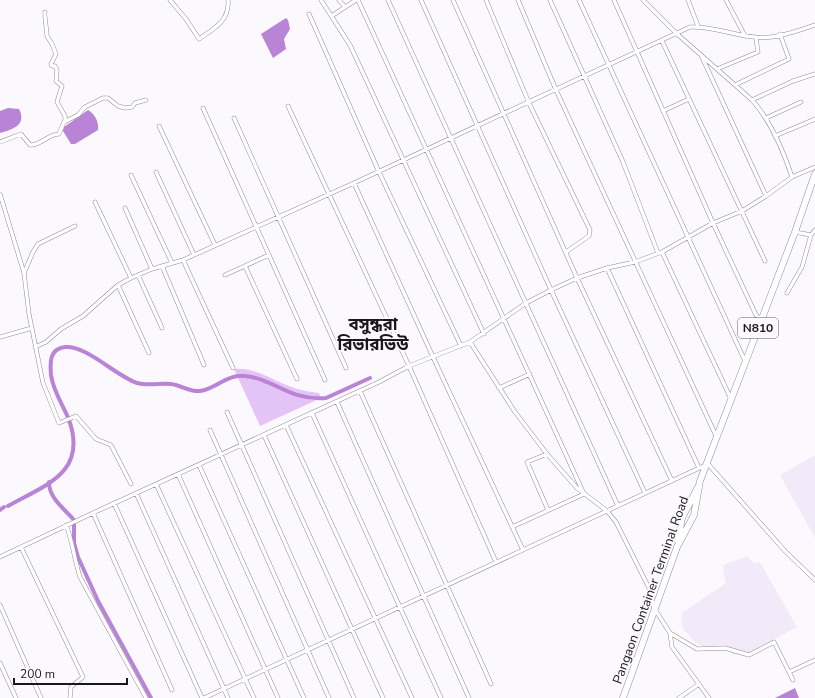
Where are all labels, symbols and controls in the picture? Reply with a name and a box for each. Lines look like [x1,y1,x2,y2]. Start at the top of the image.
district label: বসুন্ধরা রিভারভিউ [336,313,409,356]
road number: N810 [738,318,778,338]
street label: Pangaon Container Terminal Road [609,494,693,686]
scale bar [14,660,127,686]
text: 200 m [20,666,55,682]

